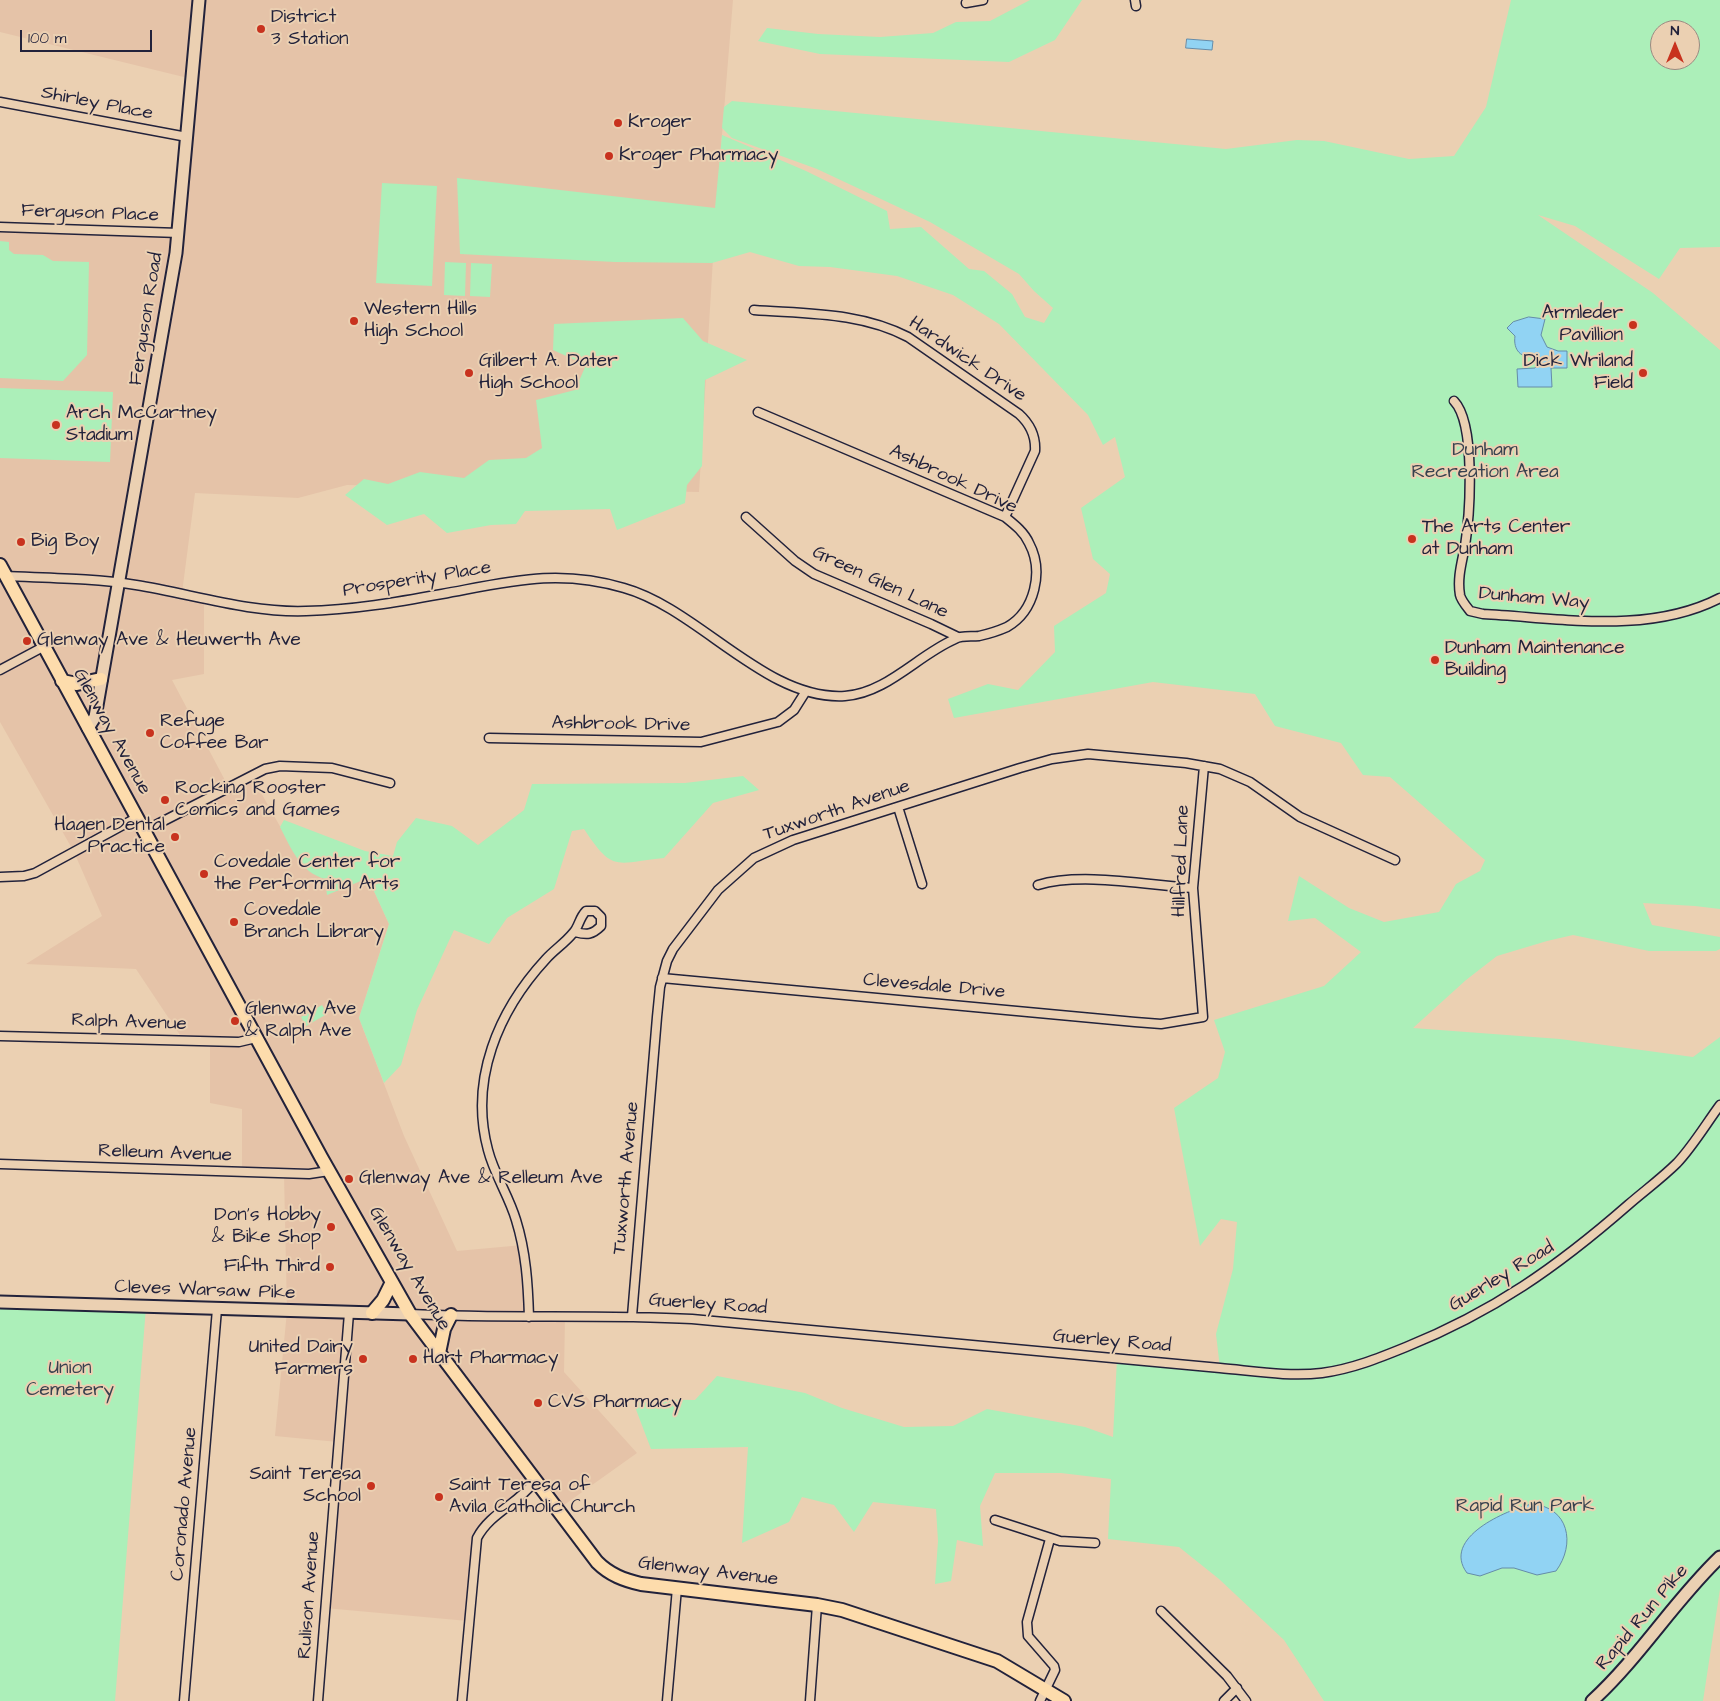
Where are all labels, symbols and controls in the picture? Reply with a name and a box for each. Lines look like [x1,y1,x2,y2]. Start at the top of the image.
place label: District 3 Station [271,7,349,51]
scale bar [22,20,155,52]
north arrow [1650,20,1700,70]
text: N [1671,21,1679,41]
marker: District 3 Station [255,23,267,35]
text: 100 m [28,28,67,49]
street label: Shirley Place [39,82,155,126]
place label: Kroger [628,112,691,134]
marker: Kroger [612,117,624,129]
place label: Kroger Pharmacy [619,145,778,167]
marker: Kroger Pharmacy [603,150,615,162]
street label: Ferguson Place [21,200,159,228]
street label: Ferguson Road [125,251,169,387]
place label: Western Hills High School [364,299,477,343]
place label: Armleder Pavillion [1542,303,1623,347]
street label: Hardwick Drive [904,312,1030,408]
marker: Western Hills High School [348,315,360,327]
marker: Armleder Pavillion [1627,319,1639,331]
place label: Gilbert A. Dater High School [479,351,618,395]
place label: Dick Wriland Field [1523,351,1633,395]
marker: Gilbert A. Dater High School [463,367,475,379]
marker: Dick Wriland Field [1637,367,1649,379]
place label: Arch McCartney Stadium [66,403,217,447]
marker: Arch McCartney Stadium [50,419,62,431]
street label: Ashbrook Drive [885,440,1021,520]
park label: Dunham Recreation Area [1411,440,1559,484]
place label: The Arts Center at Dunham [1422,517,1570,561]
place label: Big Boy [31,531,99,553]
marker: The Arts Center at Dunham [1406,533,1418,545]
marker: Big Boy [15,536,27,548]
street label: Green Glen Lane [808,542,952,624]
street label: Prosperity Place [341,557,493,603]
street label: Dunham Way [1478,583,1590,615]
place label: Glenway Ave & Heuwerth Ave [37,630,301,652]
marker: Glenway Ave & Heuwerth Ave [21,635,33,647]
place label: Dunham Maintenance Building [1445,638,1625,682]
marker: Dunham Maintenance Building [1429,654,1441,666]
street label: Glenway Avenue [67,665,155,799]
place label: Refuge Coffee Bar [160,711,269,755]
street label: Ashbrook Drive [551,712,691,738]
marker: Refuge Coffee Bar [144,727,156,739]
street label: Tuxworth Avenue [761,775,913,847]
place label: Rocking Rooster Comics and Games [175,778,340,822]
marker: Rocking Rooster Comics and Games [159,794,171,806]
street label: Hillfred Lane [1169,804,1195,918]
place label: Hagen Dental Practice [54,815,165,859]
marker: Hagen Dental Practice [169,831,181,843]
place label: Covedale Center for the Performing Arts [214,852,400,896]
marker: Covedale Center for the Performing Arts [198,868,210,880]
place label: Covedale Branch Library [244,900,384,944]
marker: Covedale Branch Library [228,916,240,928]
street label: Clevesdale Drive [862,969,1006,1005]
place label: Glenway Ave & Ralph Ave [245,999,356,1043]
street label: Ralph Avenue [71,1010,187,1036]
marker: Glenway Ave & Ralph Ave [229,1015,241,1027]
street label: Tuxworth Avenue [609,1101,645,1255]
street label: Relleum Avenue [98,1140,232,1168]
place label: Glenway Ave & Relleum Ave [359,1168,603,1190]
marker: Glenway Ave & Relleum Ave [343,1173,355,1185]
street label: Glenway Avenue [363,1203,455,1335]
place label: Don's Hobby & Bike Shop [212,1205,321,1249]
marker: Don's Hobby & Bike Shop [325,1221,337,1233]
street label: Guerley Road [1445,1237,1559,1317]
place label: Fifth Third [224,1256,320,1278]
marker: Fifth Third [324,1261,336,1273]
street label: Cleves Warsaw Pike [114,1276,296,1306]
street label: Guerley Road [648,1289,768,1321]
street label: Guerley Road [1052,1325,1172,1359]
place label: United Dairy Farmers [249,1337,353,1381]
place label: Hart Pharmacy [423,1348,559,1370]
marker: United Dairy Farmers [357,1353,369,1365]
marker: Hart Pharmacy [407,1353,419,1365]
park label: Union Cemetery [26,1358,114,1402]
place label: CVS Pharmacy [548,1392,682,1414]
marker: CVS Pharmacy [532,1397,544,1409]
street label: Coronado Avenue [167,1426,203,1582]
place label: Saint Teresa School [249,1464,361,1508]
place label: Saint Teresa of Avila Catholic Church [449,1475,635,1519]
marker: Saint Teresa School [365,1480,377,1492]
marker: Saint Teresa of Avila Catholic Church [433,1491,445,1503]
park label: Rapid Run Park [1456,1496,1594,1518]
street label: Rulison Avenue [294,1530,326,1660]
street label: Glenway Avenue [637,1552,779,1592]
street label: Rapid Run Pike [1592,1560,1694,1676]

